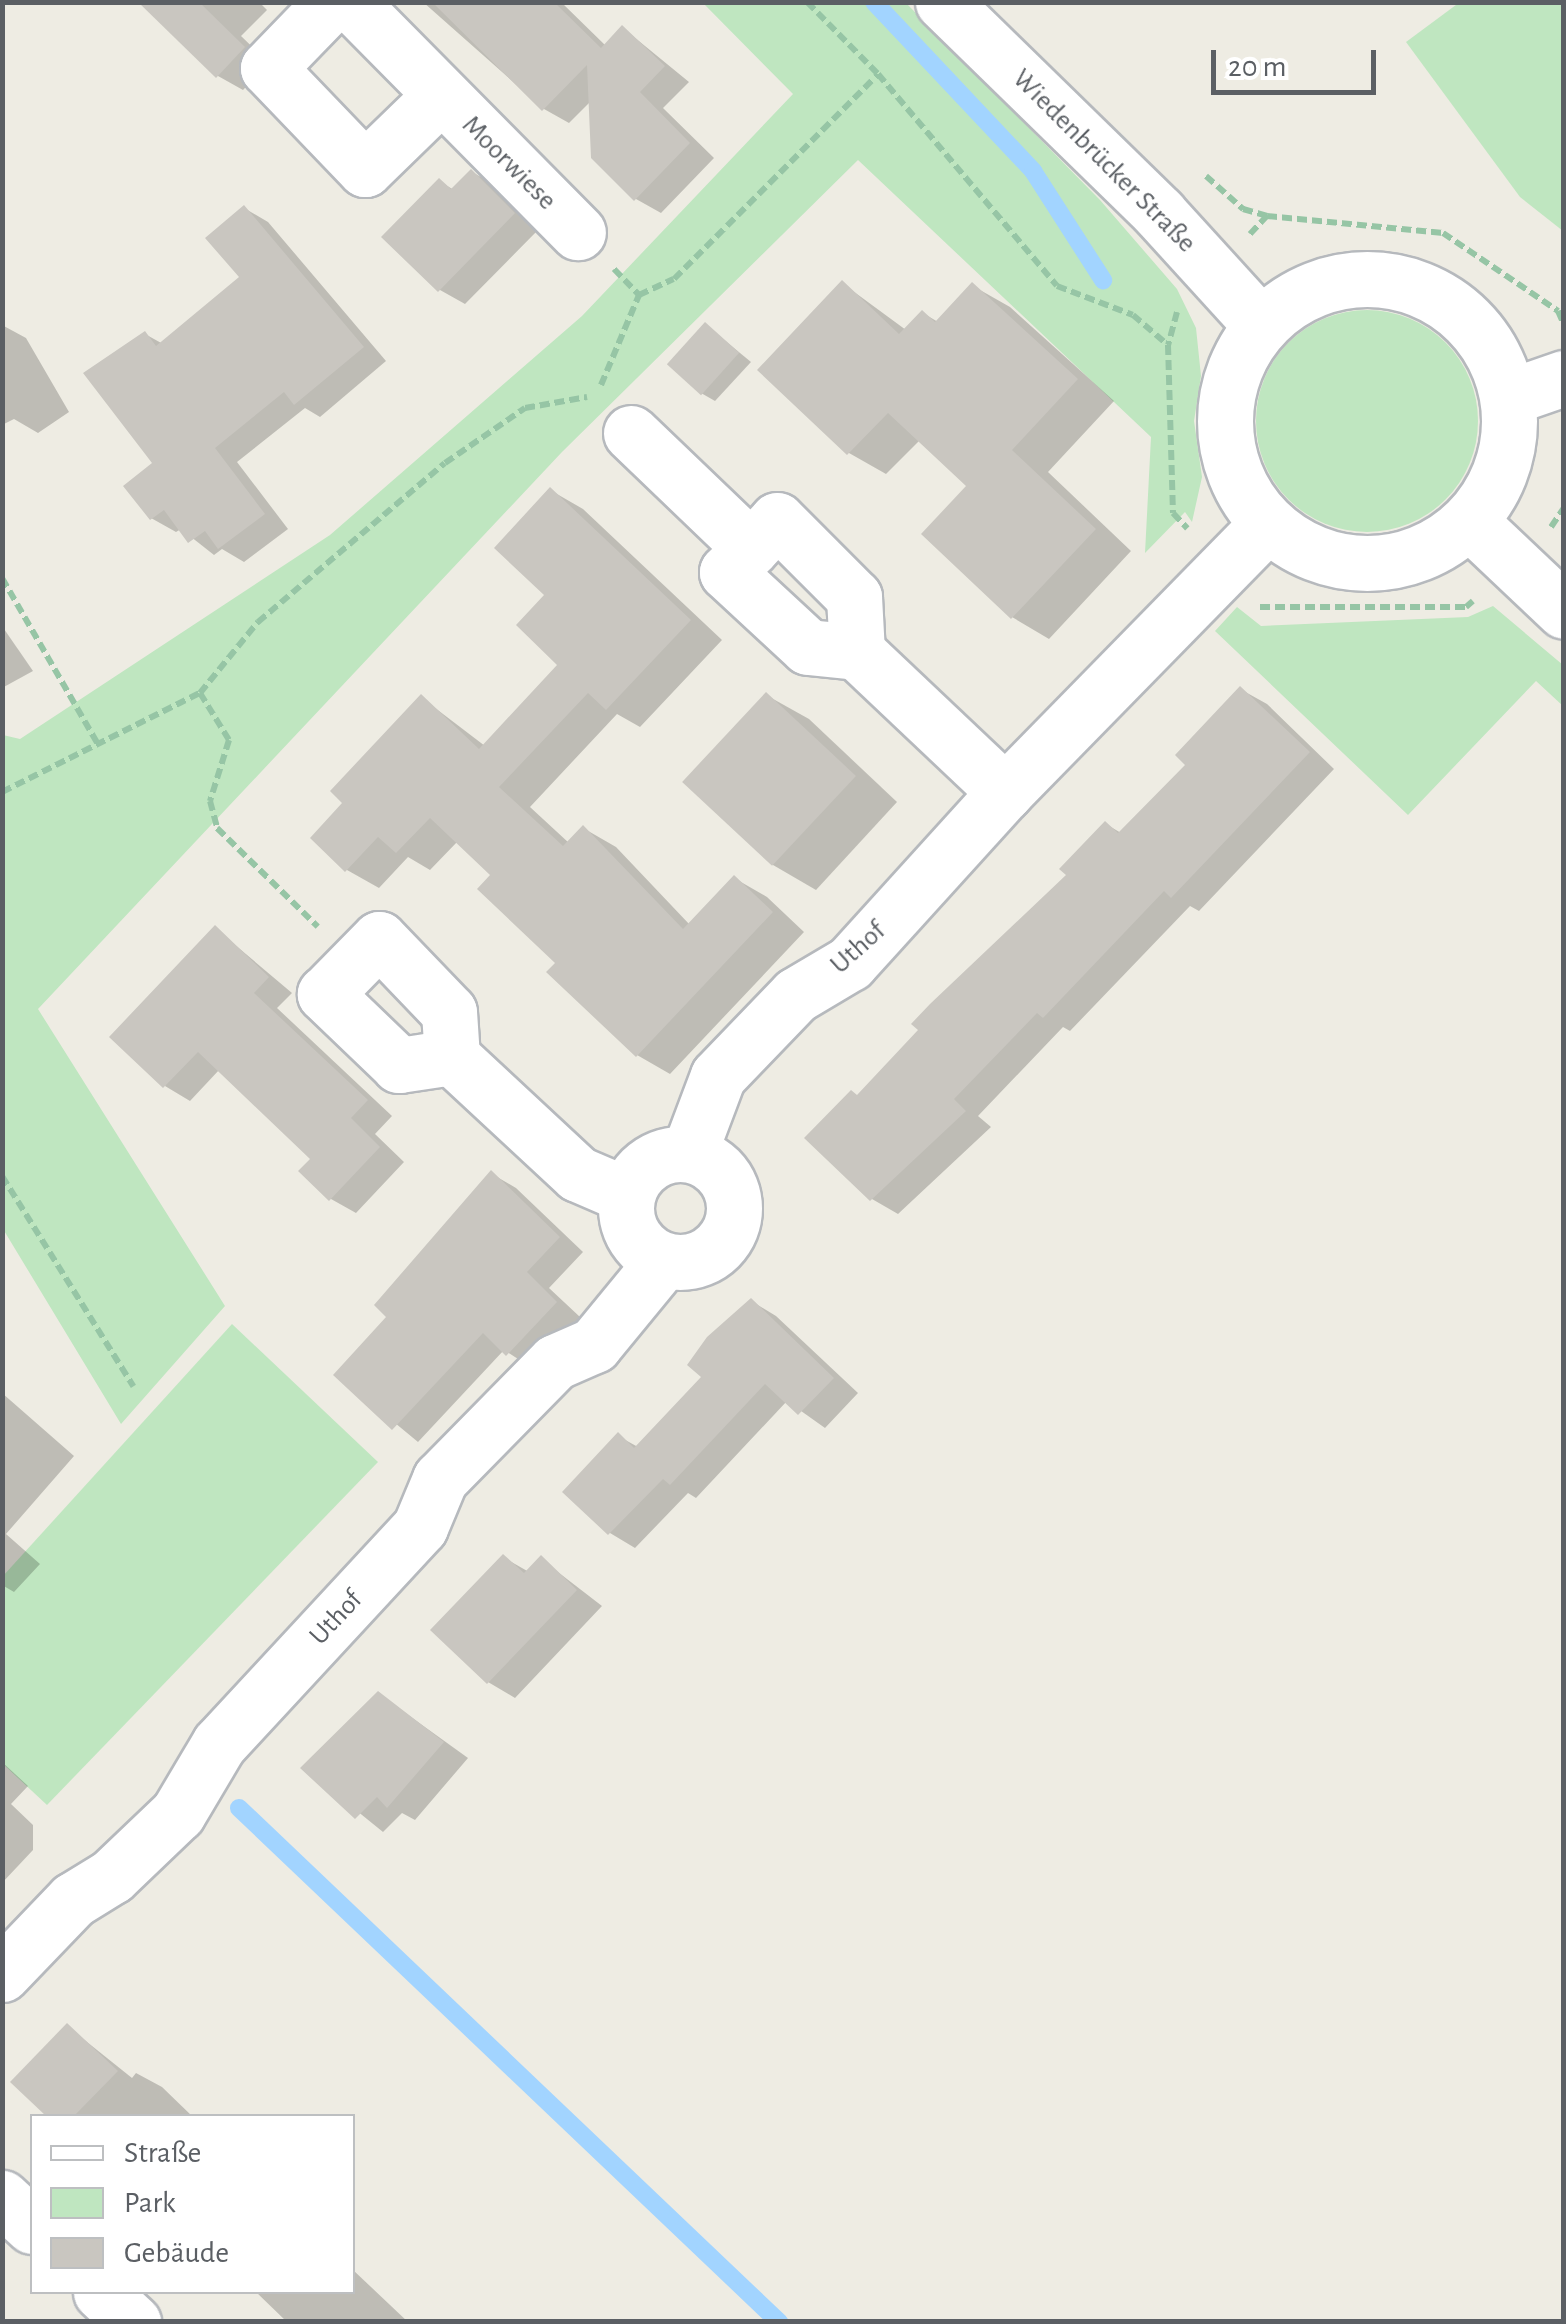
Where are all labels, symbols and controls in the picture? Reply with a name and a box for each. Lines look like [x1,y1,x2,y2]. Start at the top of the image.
scale bar [1216,30,1381,92]
text: 20 m [1228,52,1286,82]
street label: Wiedenbrücker Straße [1005,62,1203,260]
street label: Moorwiese [455,109,563,217]
street label: Uthof [823,915,893,981]
street label: Uthof [302,1584,370,1652]
legend [30,2114,355,2294]
text: Straße [124,2138,201,2168]
text: Park [124,2188,176,2218]
text: Gebäude [124,2238,229,2268]

